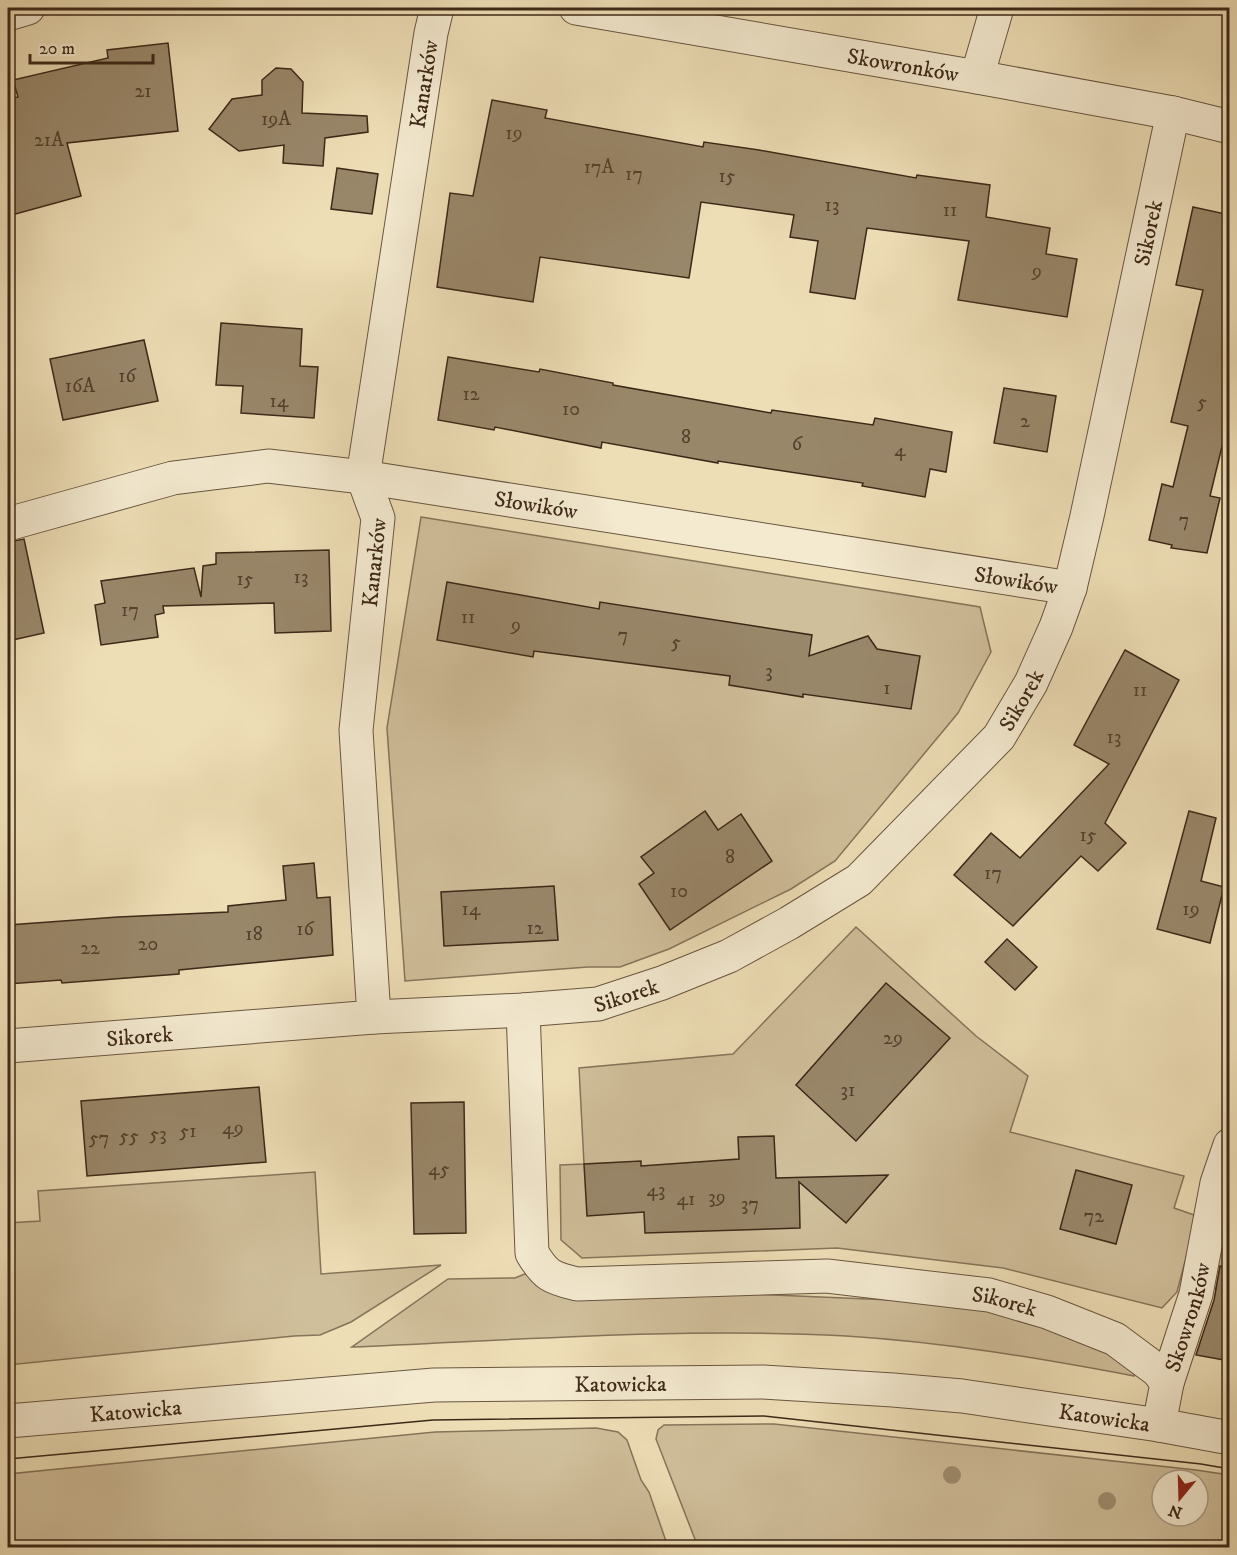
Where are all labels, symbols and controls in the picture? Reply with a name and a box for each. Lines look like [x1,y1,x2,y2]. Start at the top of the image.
scale bar [30,27,153,65]
text: 20 m [39,38,75,60]
street label: Kanarków [405,38,445,130]
street label: Skowronków [845,43,961,89]
house number: 21 [134,79,152,104]
house number: 19A [261,107,291,132]
house number: 19 [505,121,523,146]
house number: 21A [34,128,64,153]
house number: 17A [584,155,615,180]
house number: 17 [625,162,643,187]
house number: 15 [718,164,736,189]
house number: 13 [825,193,839,218]
house number: 11 [943,198,957,223]
street label: Sikorek [1129,198,1169,269]
house number: 9 [1031,259,1042,284]
house number: 16 [118,364,136,389]
house number: 16A [65,374,95,399]
house number: 12 [462,382,480,407]
house number: 14 [270,389,289,414]
house number: 5 [1197,390,1207,415]
house number: 10 [562,397,580,422]
house number: 2 [1020,409,1030,434]
house number: 8 [681,425,691,450]
house number: 6 [792,432,803,457]
house number: 4 [894,438,906,463]
street label: Słowików [492,486,580,526]
house number: 7 [1179,508,1189,533]
street label: Kanarków [357,517,393,608]
street label: Słowików [973,561,1060,601]
house number: 13 [294,565,308,590]
house number: 15 [236,567,254,592]
house number: 17 [121,598,139,623]
house number: 11 [461,605,475,630]
house number: 9 [510,613,521,638]
house number: 7 [618,623,628,648]
house number: 5 [671,630,681,655]
house number: 3 [765,659,773,684]
street label: Sikorek [994,665,1050,736]
house number: 1 [883,676,891,701]
house number: 11 [1133,678,1147,703]
house number: 13 [1107,725,1121,750]
house number: 15 [1079,823,1097,848]
house number: 8 [725,845,735,870]
house number: 17 [984,861,1002,886]
house number: 10 [670,879,688,904]
house number: 14 [462,897,481,922]
house number: 19 [1182,897,1200,922]
house number: 12 [526,916,544,941]
house number: 16 [296,917,314,942]
house number: 18 [245,922,263,947]
house number: 20 [138,932,158,957]
house number: 22 [80,936,100,961]
street label: Sikorek [591,973,662,1019]
street label: Sikorek [105,1021,174,1053]
house number: 29 [883,1026,903,1051]
house number: 31 [841,1078,855,1103]
house number: 49 [222,1116,244,1141]
house number: 51 [179,1119,197,1144]
house number: 53 [149,1122,167,1147]
house number: 55 [119,1124,139,1149]
house number: 57 [89,1126,109,1151]
house number: 45 [428,1157,450,1182]
house number: 43 [647,1178,665,1203]
house number: 39 [708,1185,726,1210]
house number: 41 [677,1187,695,1212]
house number: 37 [741,1192,759,1217]
house number: 72 [1084,1204,1104,1229]
street label: Skowronków [1159,1261,1217,1376]
street label: Sikorek [970,1281,1040,1323]
street label: Katowicka [574,1371,667,1399]
street label: Katowicka [89,1394,183,1429]
street label: Katowicka [1057,1398,1152,1439]
north arrow [1150,1468,1210,1528]
text: N [1166,1500,1185,1523]

